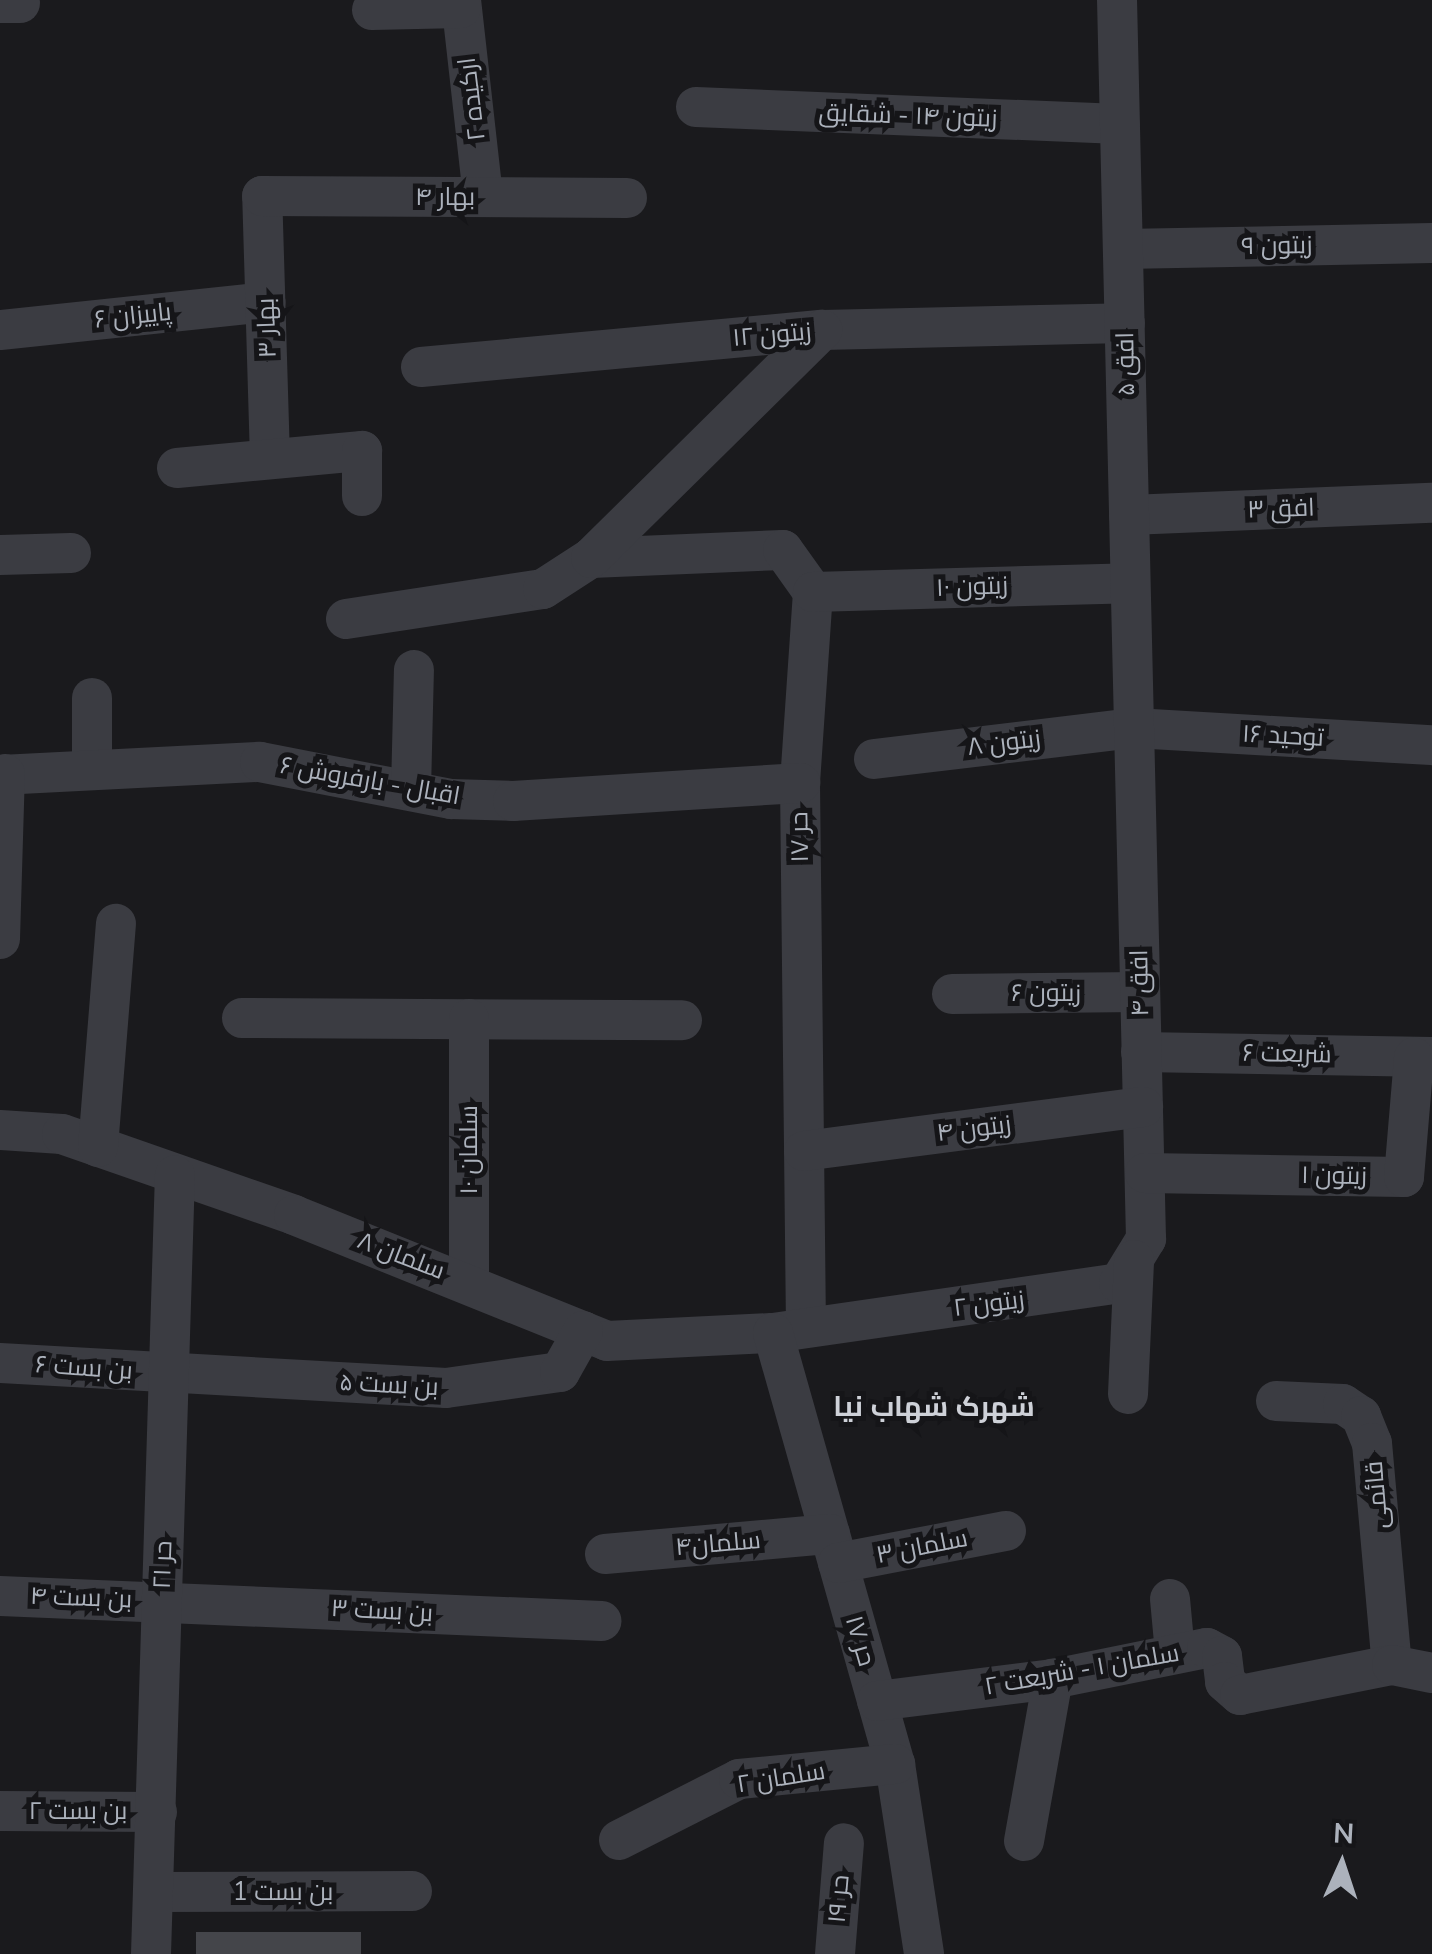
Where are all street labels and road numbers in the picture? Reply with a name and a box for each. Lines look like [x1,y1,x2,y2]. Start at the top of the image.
street label: ارکیده ۲ [452,56,492,142]
street label: زیتون ۱۴ - شقایق [818,98,998,134]
street label: بهار ۴ [415,182,475,212]
street label: زیتون ۹ [1241,230,1313,262]
street label: پاییزان ۶ [93,297,173,335]
street label: بهار ۳ [251,297,283,359]
street label: زیتون ۱۲ [731,317,813,353]
street label: افق ۵ [1110,332,1142,396]
street label: افق ۳ [1247,493,1315,525]
street label: زیتون ۱۰ [935,571,1009,603]
street label: توحید ۱۶ [1241,719,1325,753]
street label: زیتون ۸ [966,724,1042,762]
street label: اقبال - بارفروش ۶ [278,750,462,812]
street label: حر ۱۷ [785,811,815,863]
street label: افق ۴ [1124,949,1156,1017]
street label: زیتون ۶ [1011,978,1081,1008]
street label: شریعت ۶ [1242,1038,1332,1070]
street label: سلمان ۱۰ [454,1105,484,1195]
street label: زیتون ۴ [935,1110,1013,1148]
street label: زیتون ۱ [1301,1160,1367,1192]
street label: سلمان ۸ [353,1226,449,1286]
street label: زیتون ۲ [952,1285,1026,1323]
street label: بن بست ۶ [34,1350,134,1386]
street label: بن بست ۵ [339,1367,439,1403]
street label: قائمی [1359,1460,1395,1530]
street label: سلمان ۳ [874,1523,970,1571]
street label: سلمان۴ [674,1525,762,1563]
street label: حر ۲۱ [147,1540,179,1590]
street label: بن بست ۴ [29,1581,133,1615]
street label: بن بست ۳ [330,1593,434,1629]
street label: حر ۱۷ [839,1612,881,1670]
street label: سلمان ۱ - شریعت ۲ [982,1638,1182,1702]
street label: سلمان ۲ [735,1756,827,1800]
street label: بن بست ۲ [29,1796,127,1826]
street label: حر ۱۹ [822,1874,856,1924]
street label: بن بست 1 [233,1877,333,1907]

